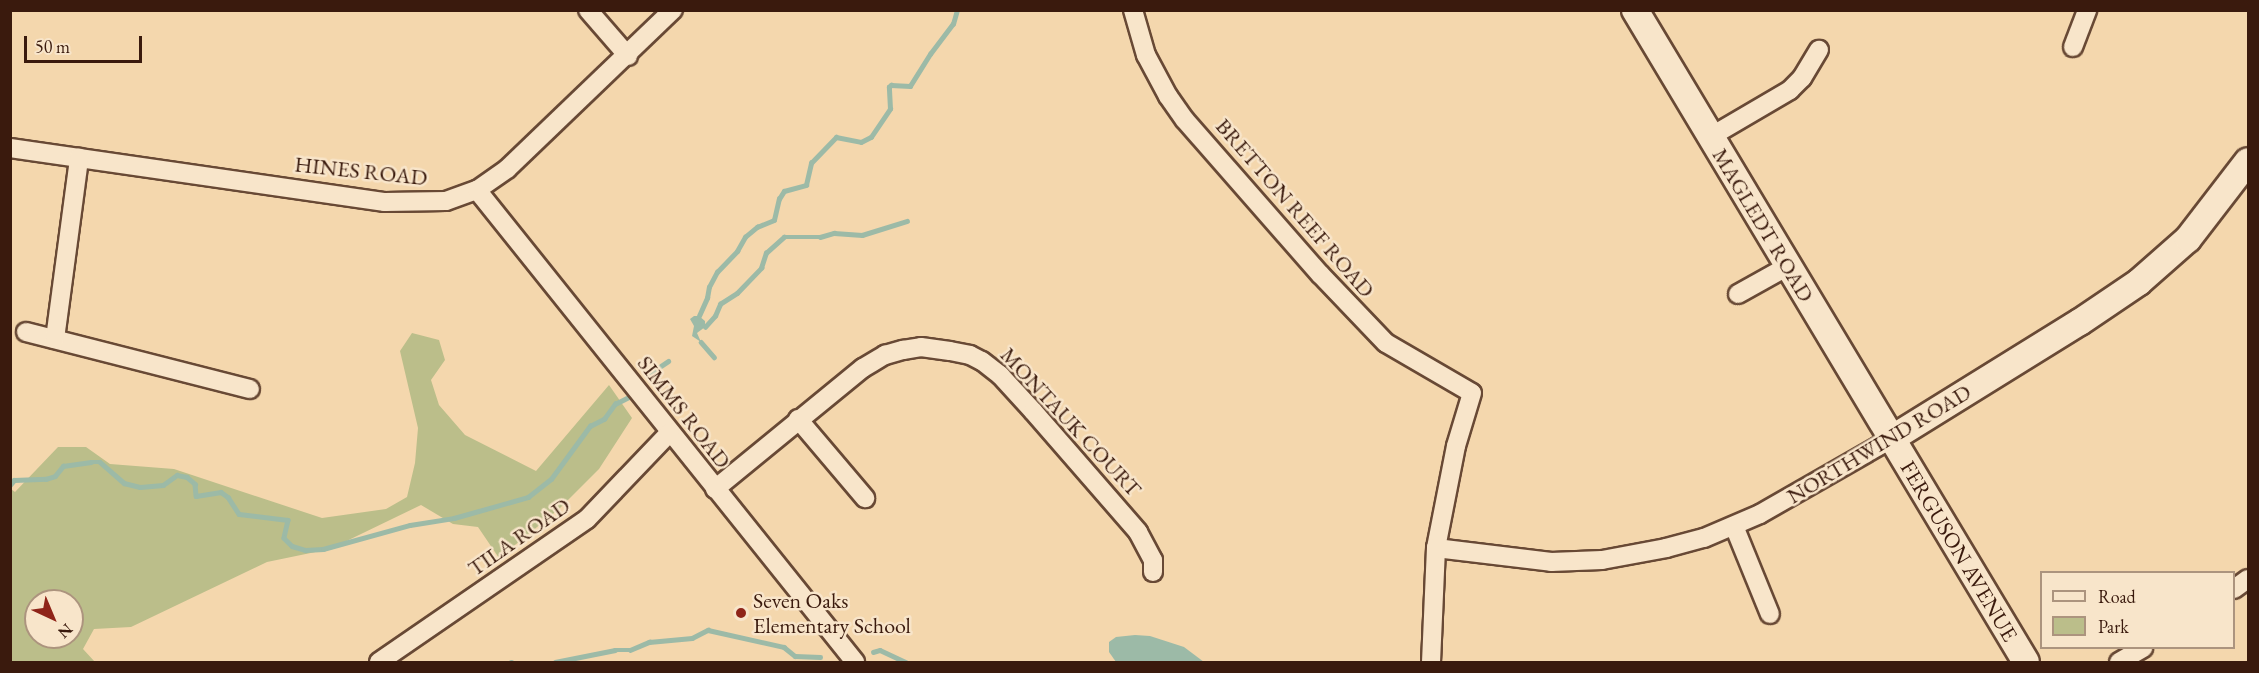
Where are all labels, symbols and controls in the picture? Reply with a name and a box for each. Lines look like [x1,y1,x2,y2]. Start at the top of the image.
scale bar [27,24,146,62]
text: 50 m [35,35,70,58]
street label: BRETTON REEF ROAD [1210,113,1380,303]
street label: MAGLEDT ROAD [1707,143,1819,307]
street label: HINES ROAD [293,151,429,191]
street label: MONTAUK COURT [995,342,1147,502]
street label: SIMMS ROAD [632,350,736,474]
street label: NORTHWIND ROAD [1782,379,1976,509]
street label: FERGUSON AVENUE [1895,456,2023,646]
street label: TILA ROAD [463,492,575,582]
legend [2040,571,2235,649]
text: Road [2098,585,2136,608]
place label: Seven Oaks Elementary School [753,587,911,638]
north arrow [24,589,84,649]
marker: Seven Oaks Elementary School [734,606,748,620]
text: Park [2098,615,2129,638]
text: N [54,619,77,643]

